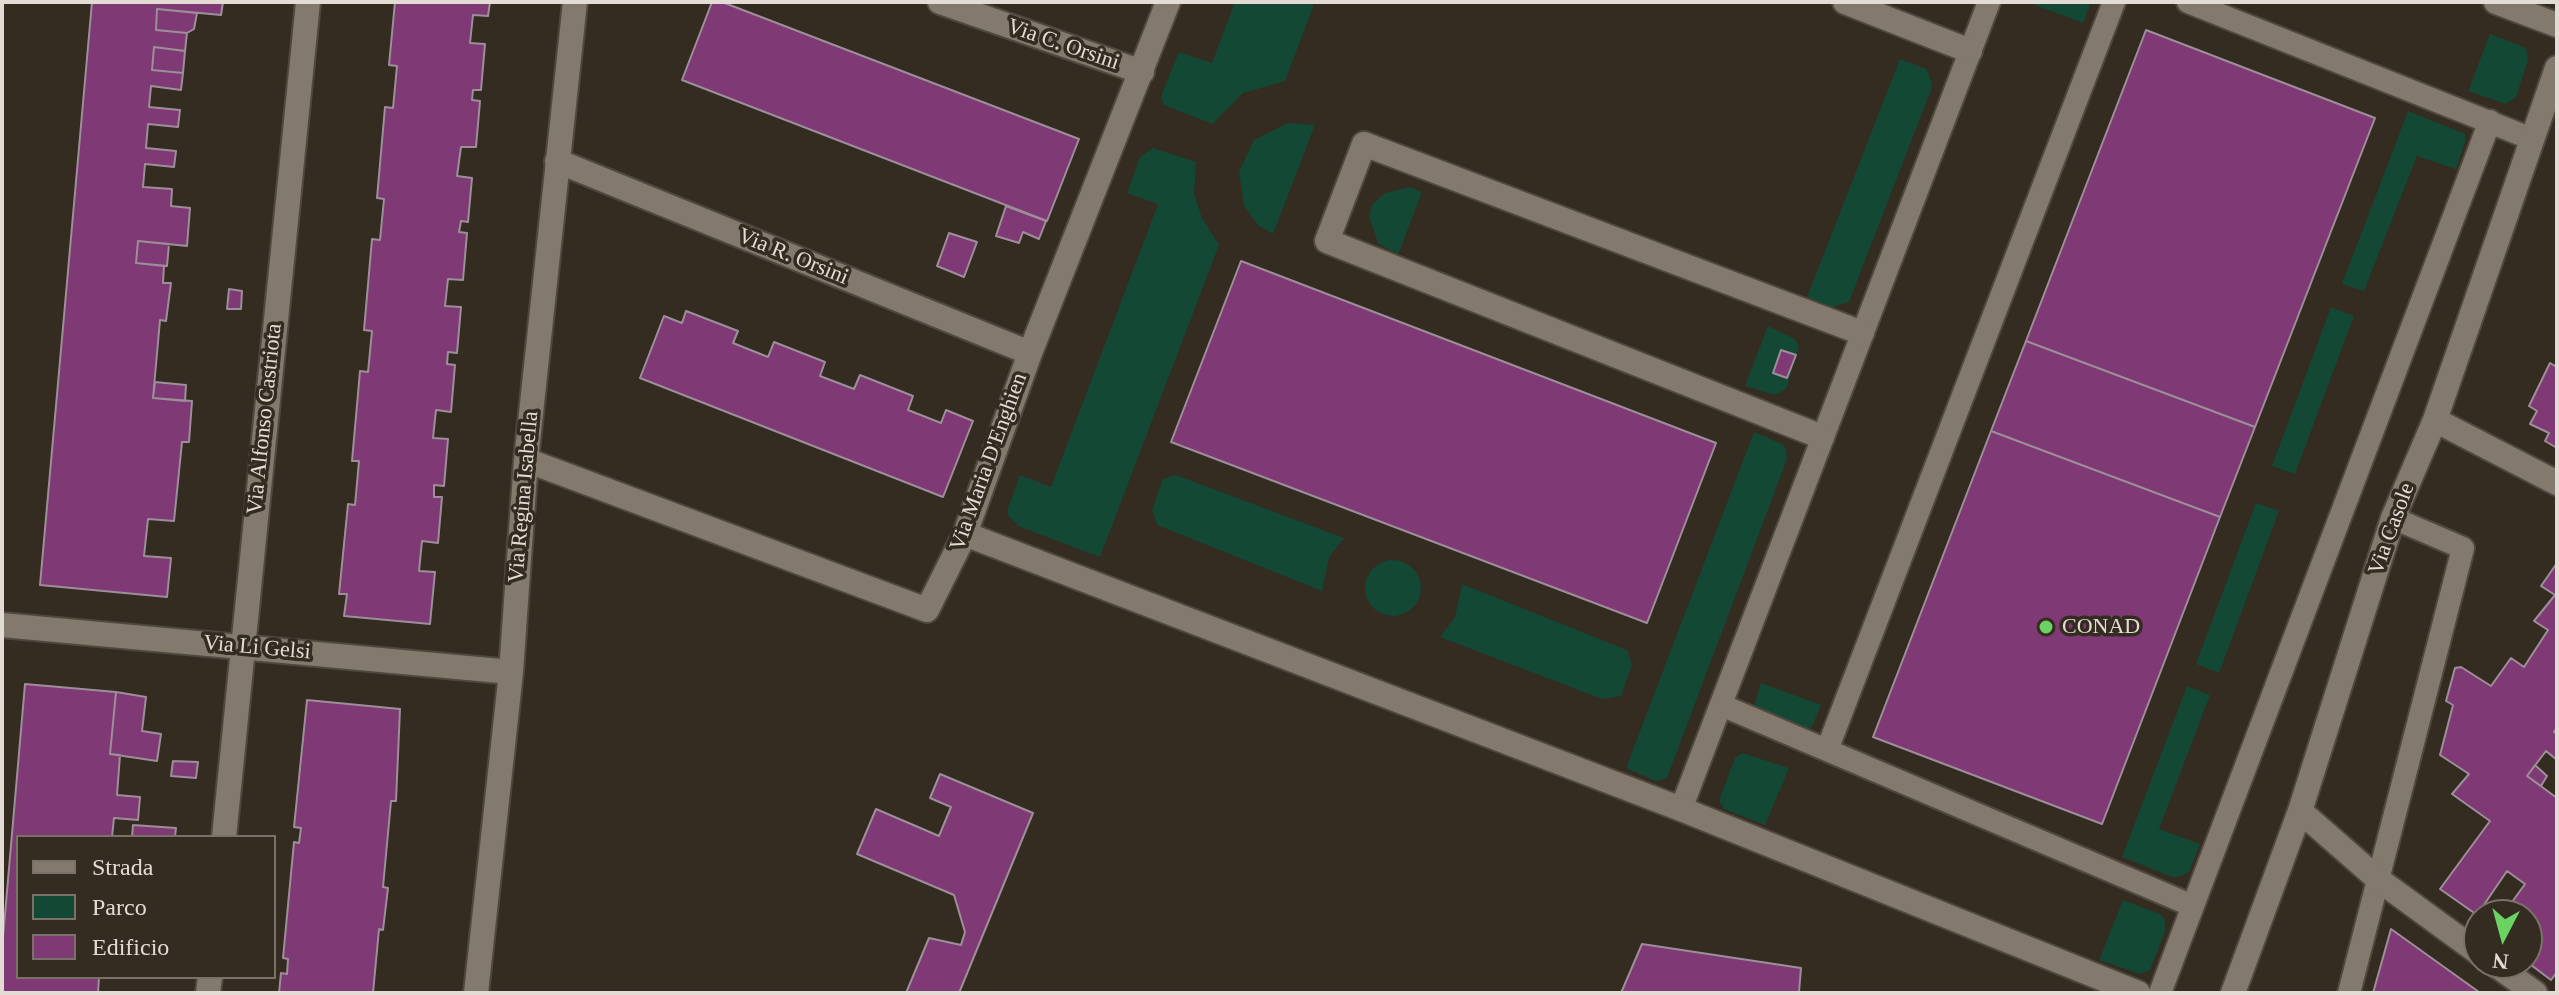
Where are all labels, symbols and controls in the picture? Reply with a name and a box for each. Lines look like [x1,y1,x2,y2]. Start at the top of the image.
street label: Via C. Orsini [1004,14,1122,76]
street label: Via R. Orsini [734,223,852,291]
street label: Via Alfonso Castriota [242,322,288,516]
street label: Via Maria D'Enghien [945,370,1033,554]
street label: Via Regina Isabella [503,410,545,584]
street label: Via Casole [2363,479,2421,579]
place label: CONAD [2062,614,2140,640]
marker: CONAD [2037,618,2055,636]
street label: Via Li Gelsi [202,630,312,666]
legend [16,835,276,979]
text: Strada [92,854,153,880]
text: Parco [92,894,147,920]
north arrow [2463,899,2543,979]
text: Edificio [92,934,169,960]
text: N [2491,948,2510,975]

